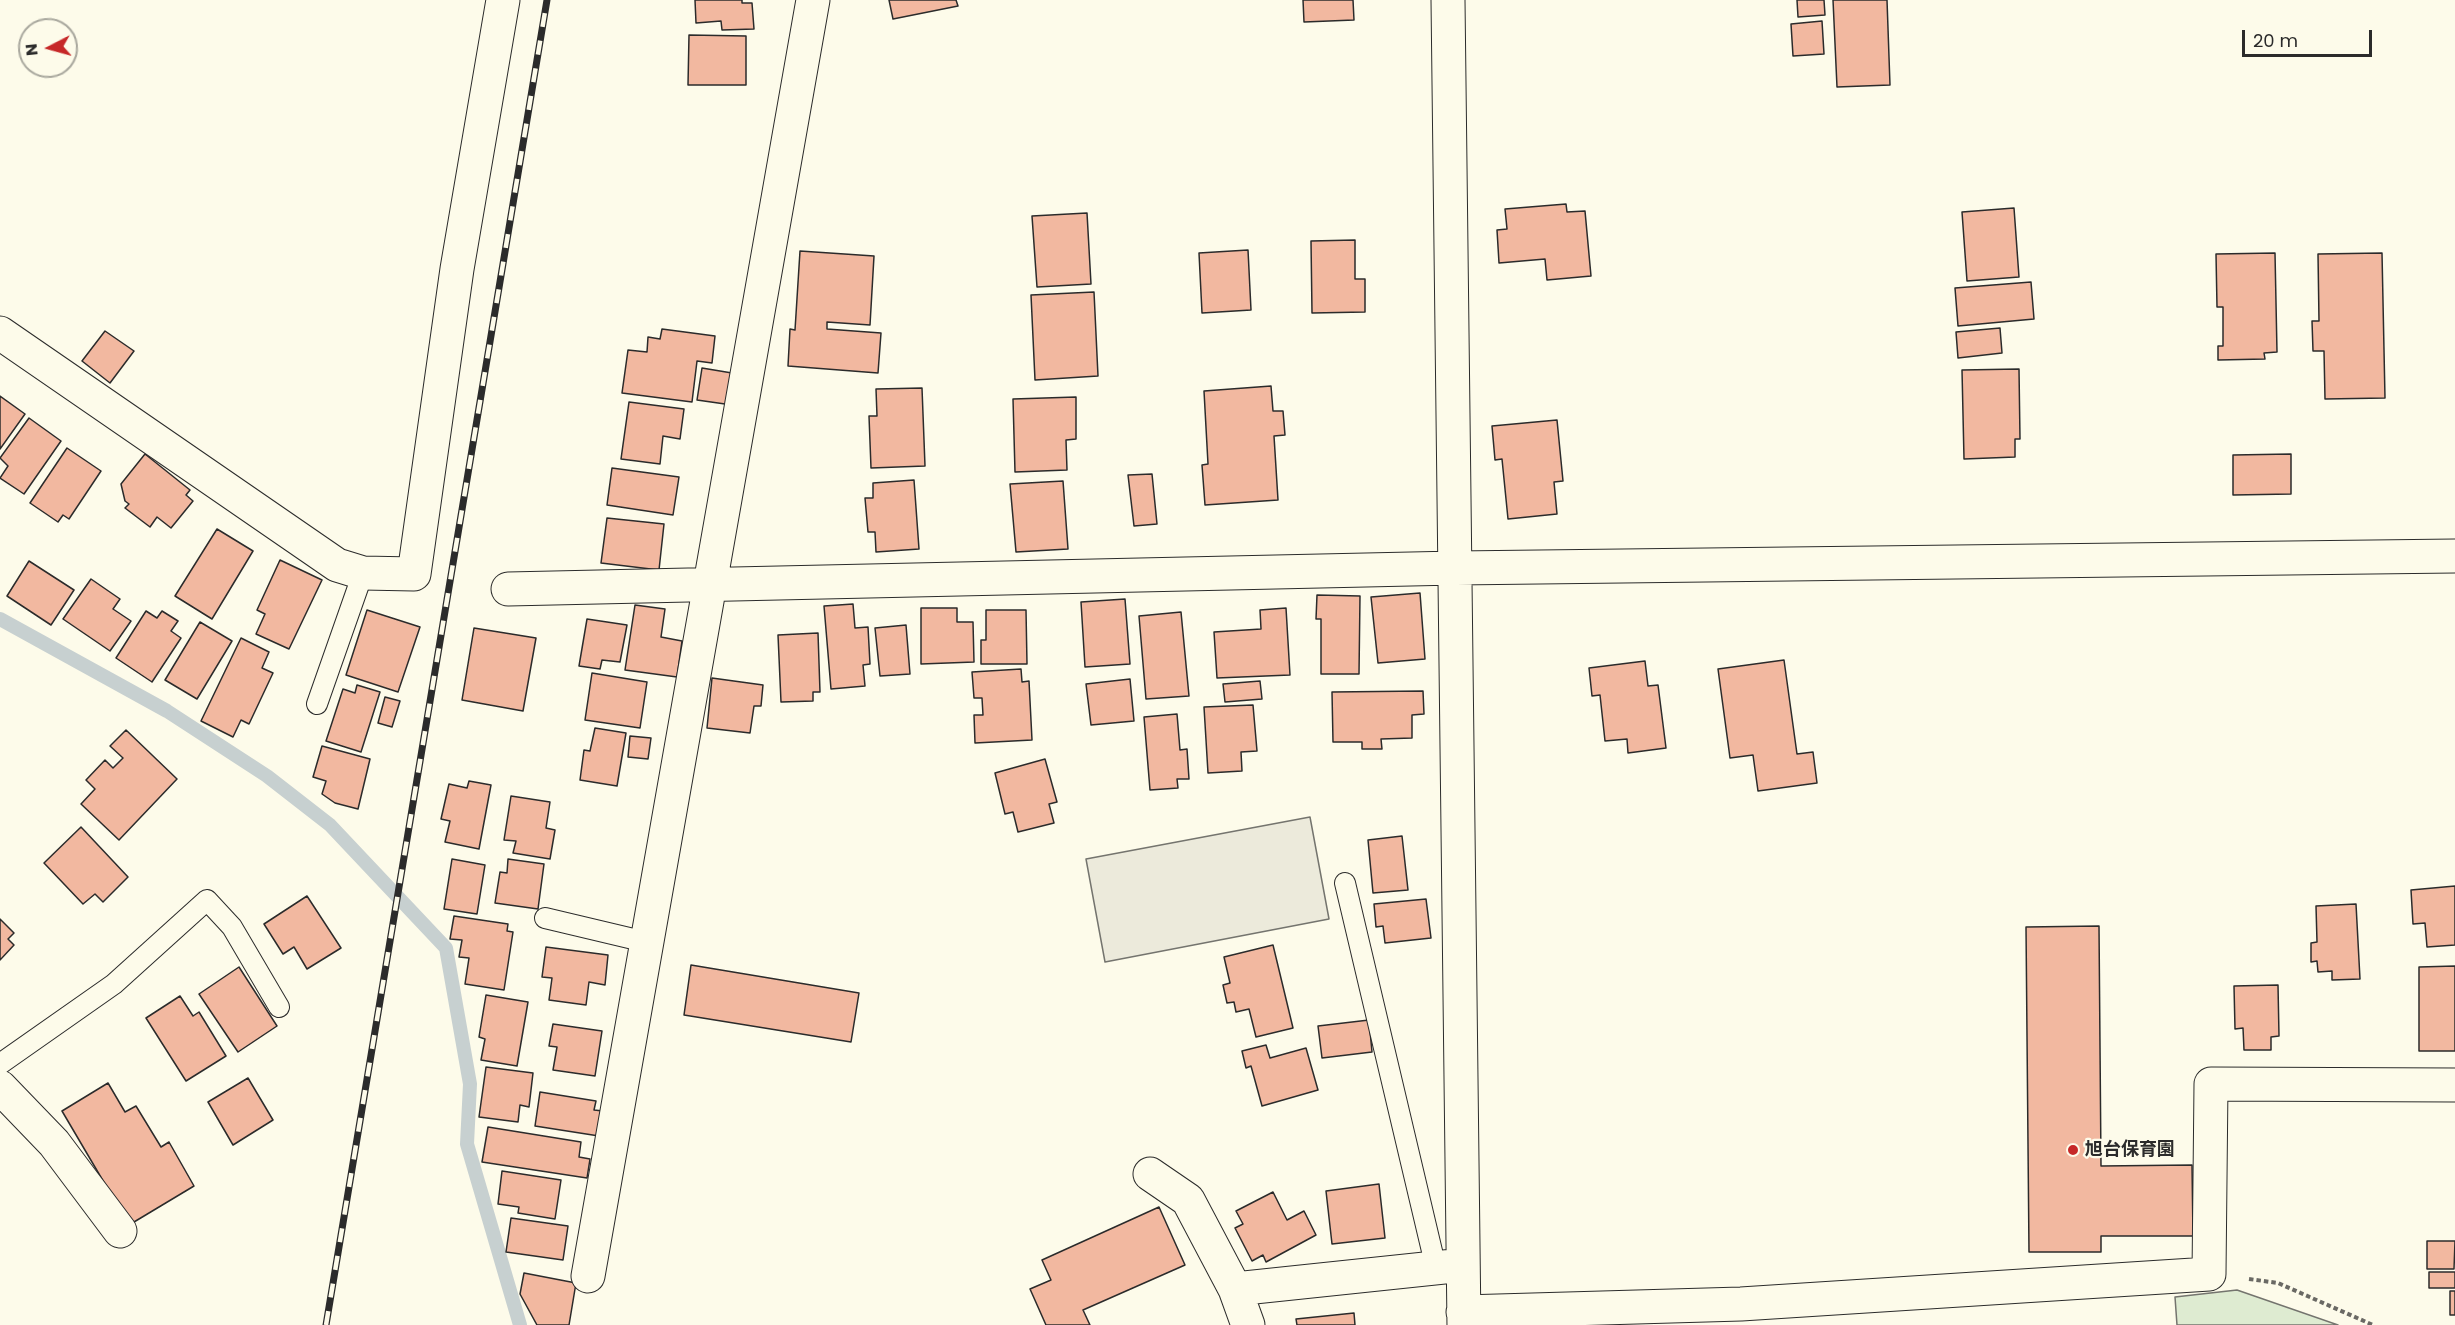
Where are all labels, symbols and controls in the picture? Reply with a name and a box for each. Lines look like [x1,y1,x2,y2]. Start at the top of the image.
north arrow [18,18,78,78]
scale bar [2245,18,2376,56]
text: 20 m [2253,28,2298,53]
text: N [20,43,44,57]
place label: 旭台保育園 [2085,1139,2175,1161]
marker: 旭台保育園 [2066,1143,2080,1157]

